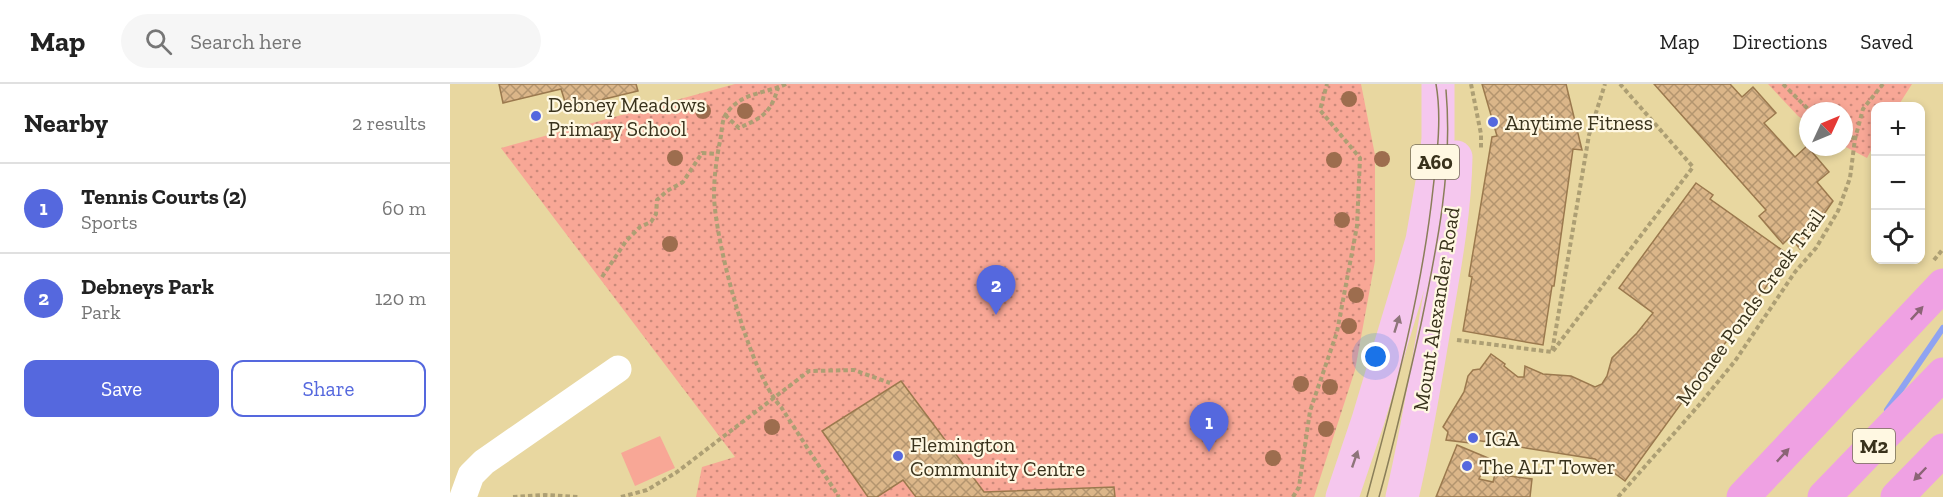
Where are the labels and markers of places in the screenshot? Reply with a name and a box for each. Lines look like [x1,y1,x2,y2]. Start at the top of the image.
place label: Debney Meadows Primary School [548,92,706,141]
marker: Debney Meadows Primary School [529,109,543,123]
place label: Anytime Fitness [1505,110,1653,135]
marker: Anytime Fitness [1486,115,1500,129]
pin: 2 [976,266,1016,315]
pin: 1 [1190,402,1228,452]
place label: IGA [1485,426,1520,451]
marker: IGA [1466,431,1480,445]
place label: Flemington Community Centre [910,432,1085,481]
marker: Flemington Community Centre [891,449,905,463]
place label: The ALT Tower [1479,454,1616,479]
marker: The ALT Tower [1460,459,1474,473]

